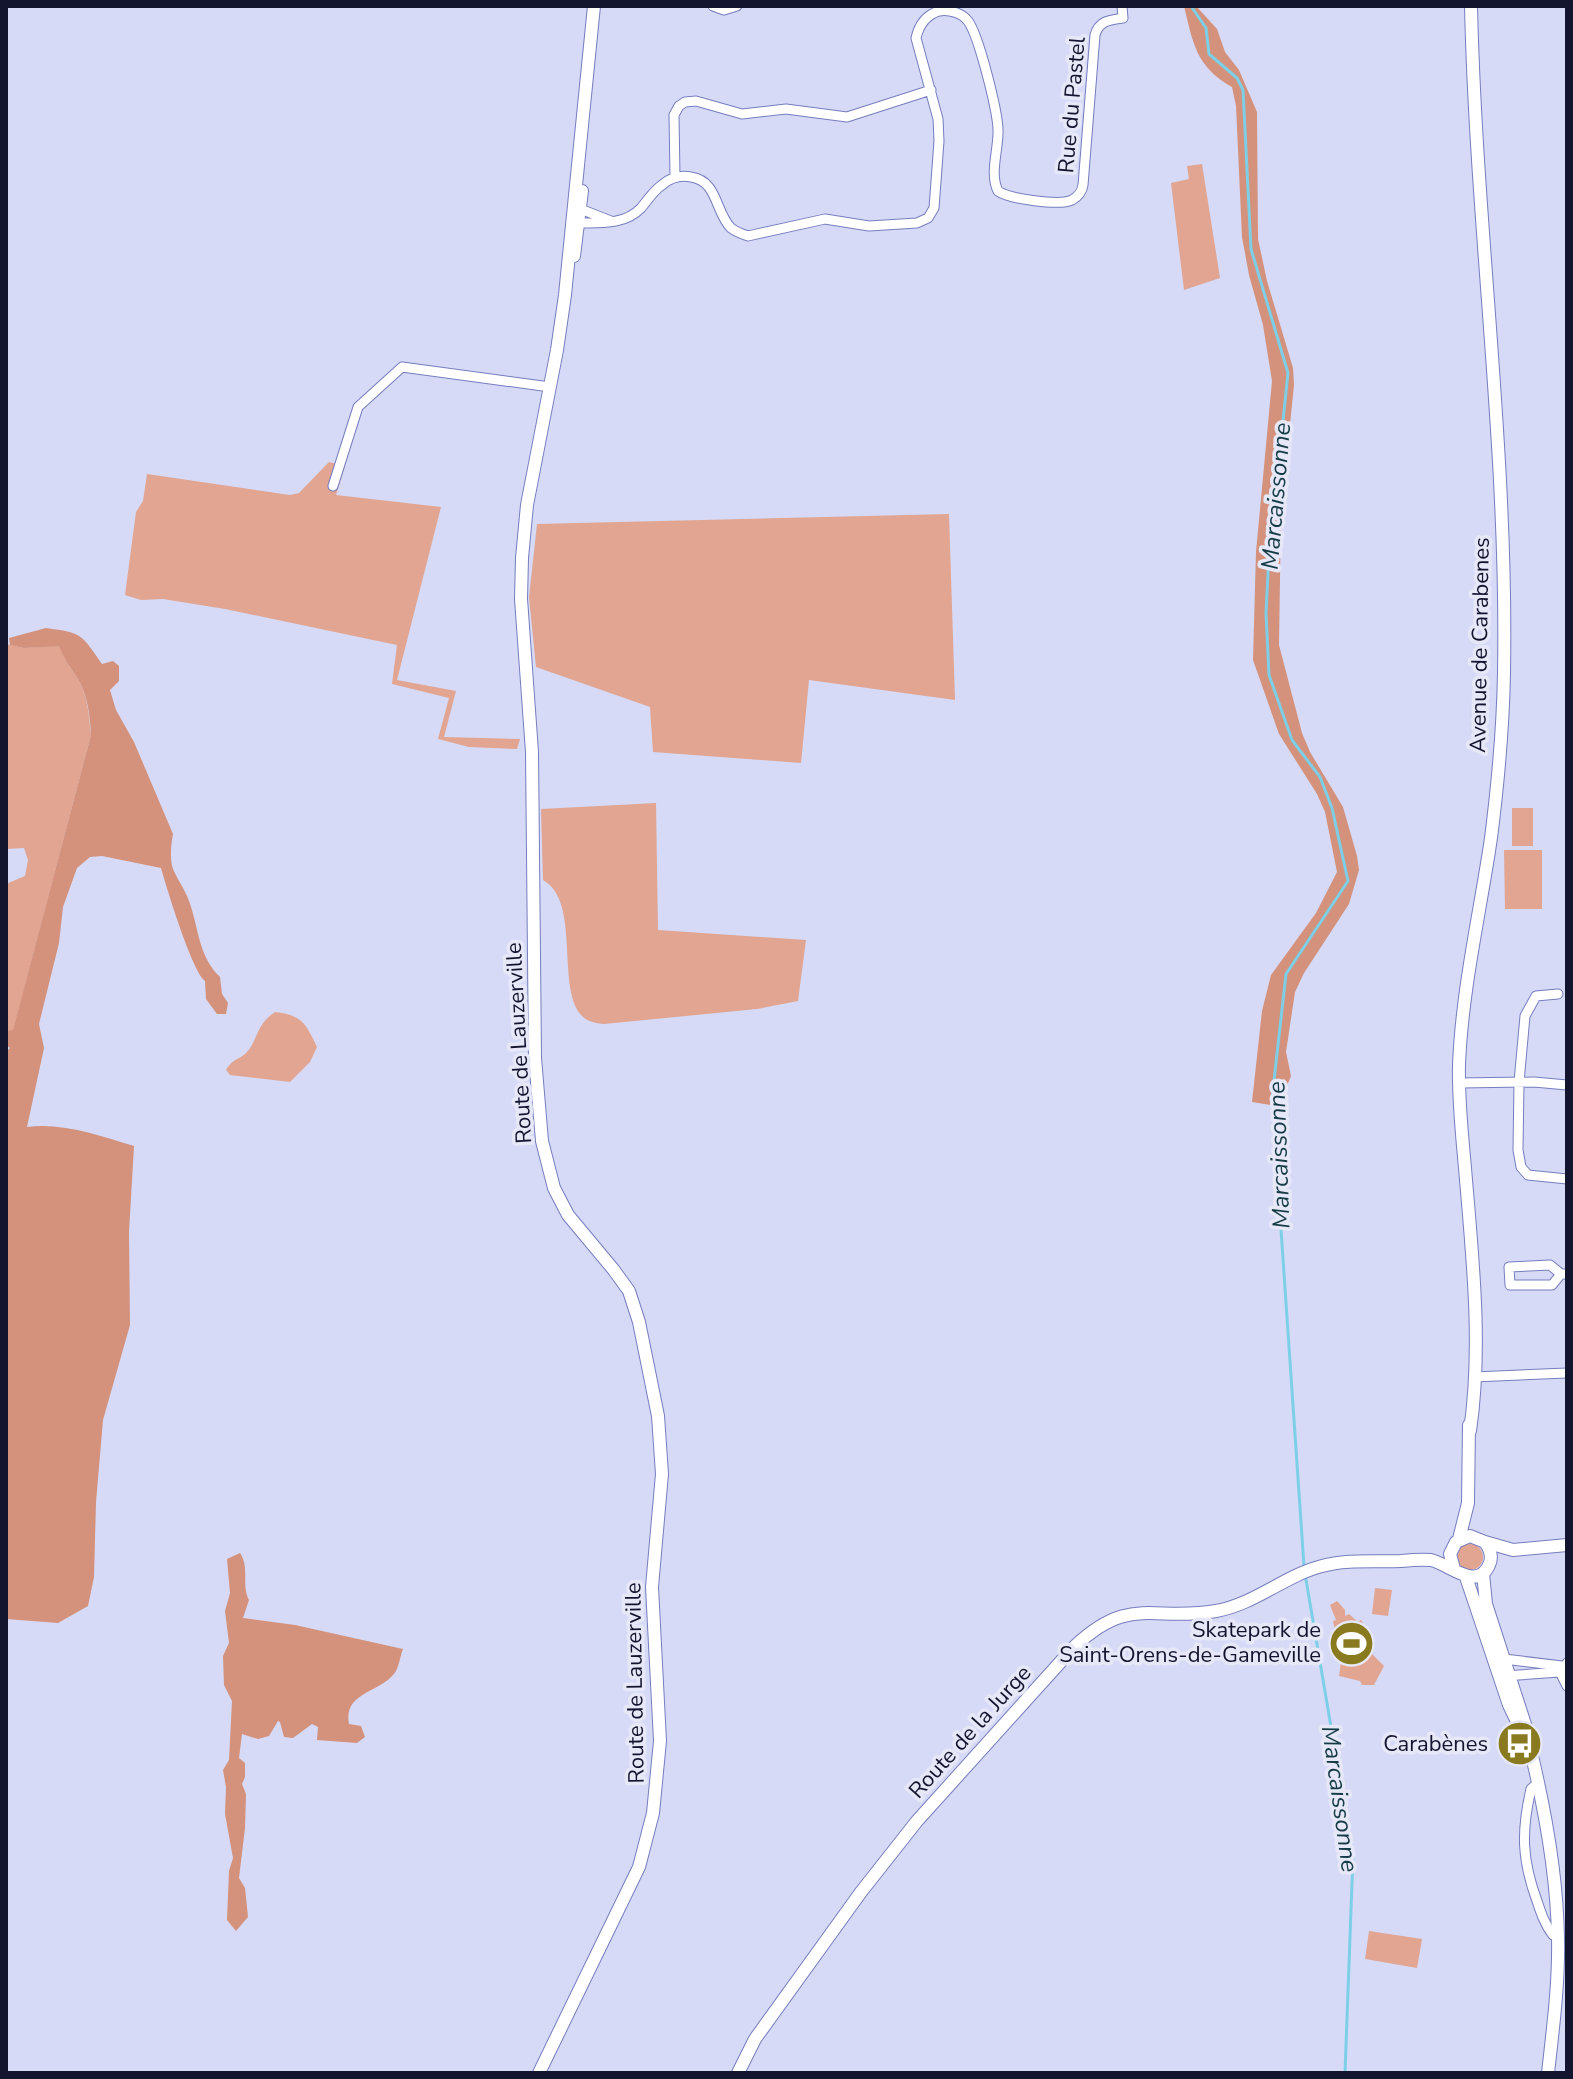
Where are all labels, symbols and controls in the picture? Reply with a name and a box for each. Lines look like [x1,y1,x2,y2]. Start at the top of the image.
street label: Rue du Pastel [1051,35,1093,174]
water label: Marcaissonne [1254,421,1298,571]
street label: Avenue de Carabenes [1463,537,1497,753]
street label: Route de Lauzerville [499,942,539,1144]
water label: Marcaissonne [1260,1081,1298,1229]
street label: Route de Lauzerville [618,1582,652,1784]
place label: Skatepark de Saint-Orens-de-Gameville [1059,1615,1321,1670]
sports icon: Skatepark de Saint-Orens-de-Gameville [1328,1619,1376,1667]
street label: Route de la Jurge [902,1659,1038,1805]
bus stop icon: Carabènes [1495,1720,1543,1768]
water label: Marcaissonne [1314,1724,1366,1874]
place label: Carabènes [1383,1729,1488,1759]

